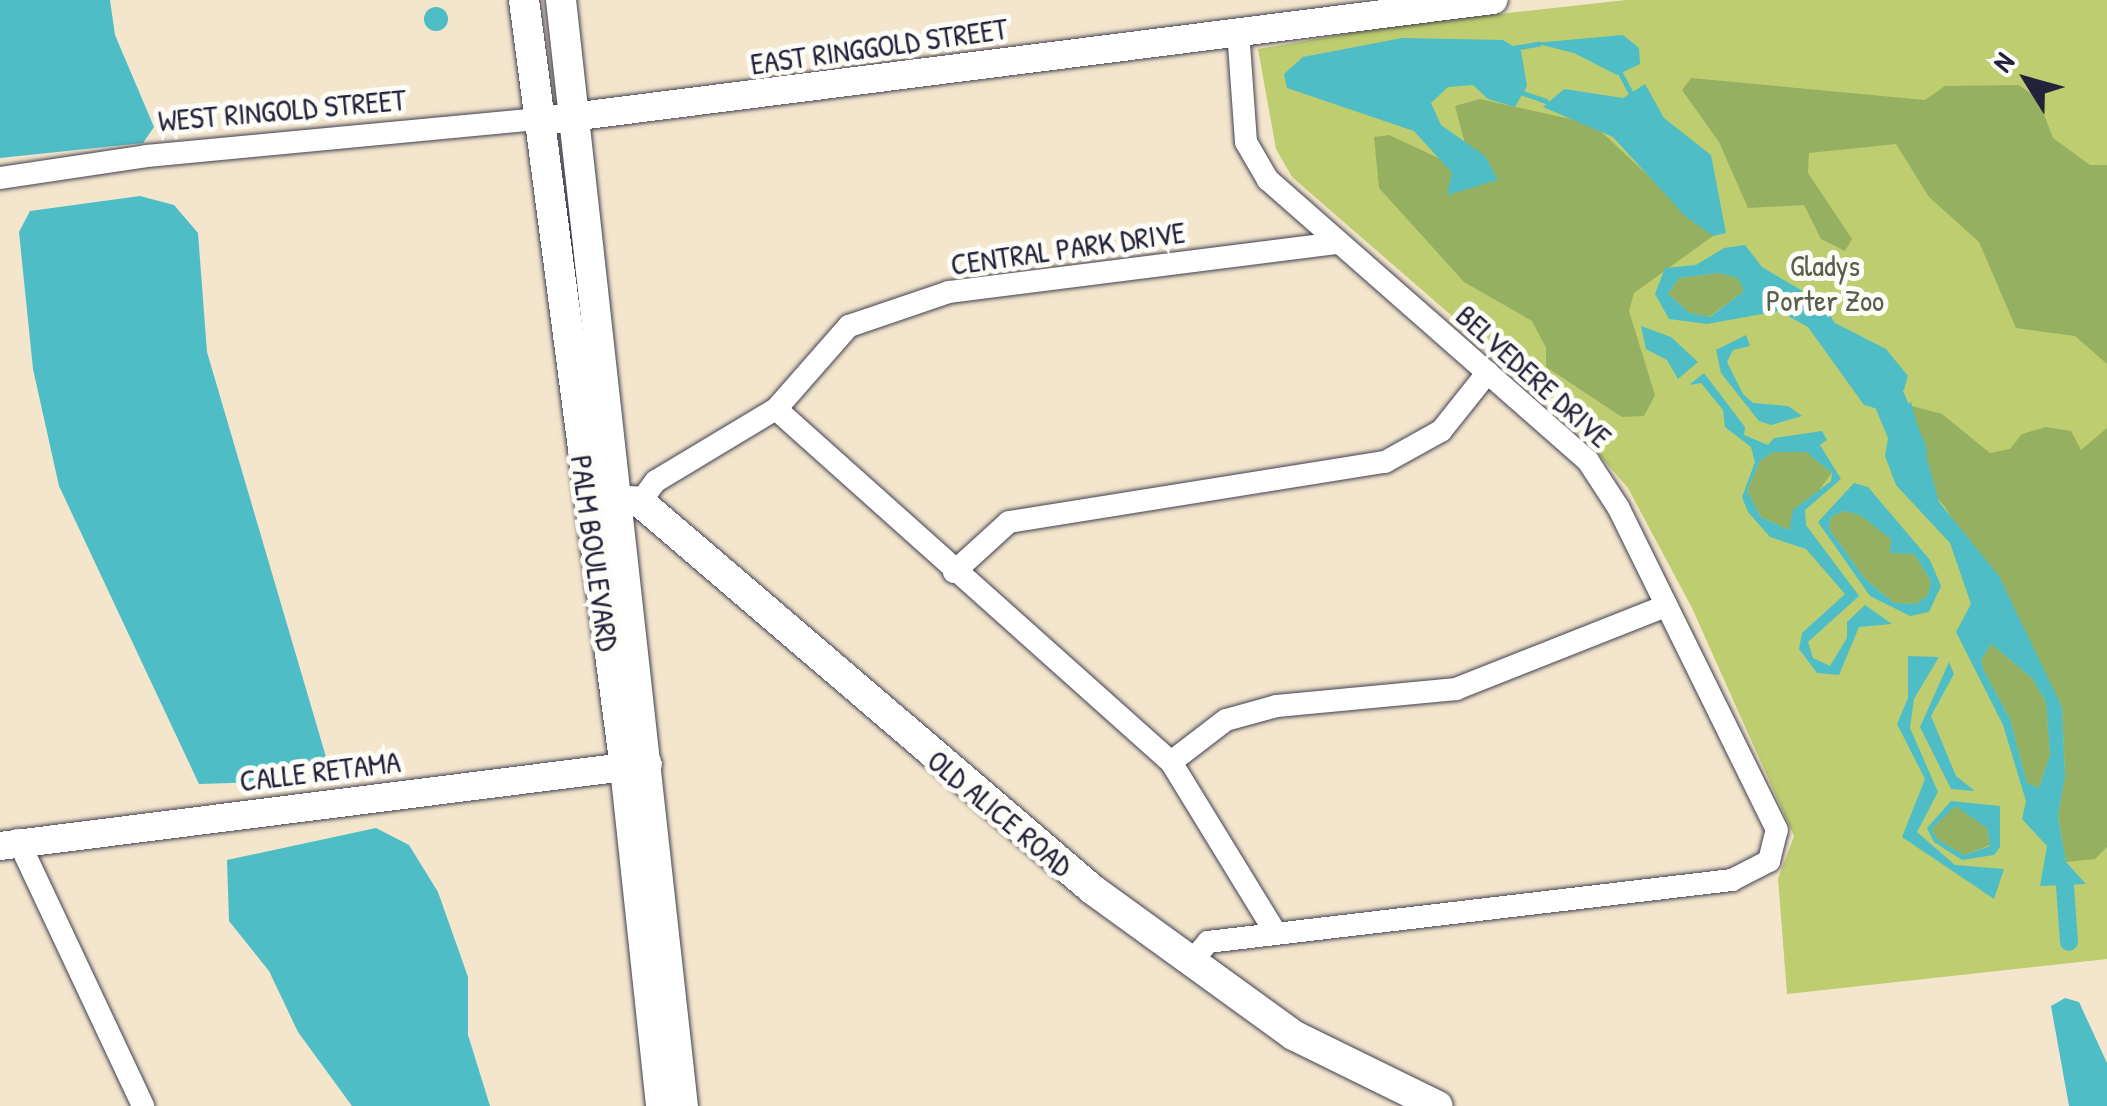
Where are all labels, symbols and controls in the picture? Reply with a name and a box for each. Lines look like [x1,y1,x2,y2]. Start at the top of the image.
street label: EAST RINGGOLD STREET [748,10,1010,82]
north arrow [1977,30,2077,130]
text: N [1983,45,2023,79]
street label: WEST RINGOLD STREET [157,81,407,139]
street label: CENTRAL PARK DRIVE [948,214,1188,282]
park label: Gladys Porter Zoo [1766,247,1884,318]
street label: BELVEDERE DRIVE [1449,297,1619,455]
street label: PALM BOULEVARD [563,453,627,653]
street label: OLD ALICE ROAD [920,742,1080,884]
street label: CALLE RETAMA [238,743,402,799]

